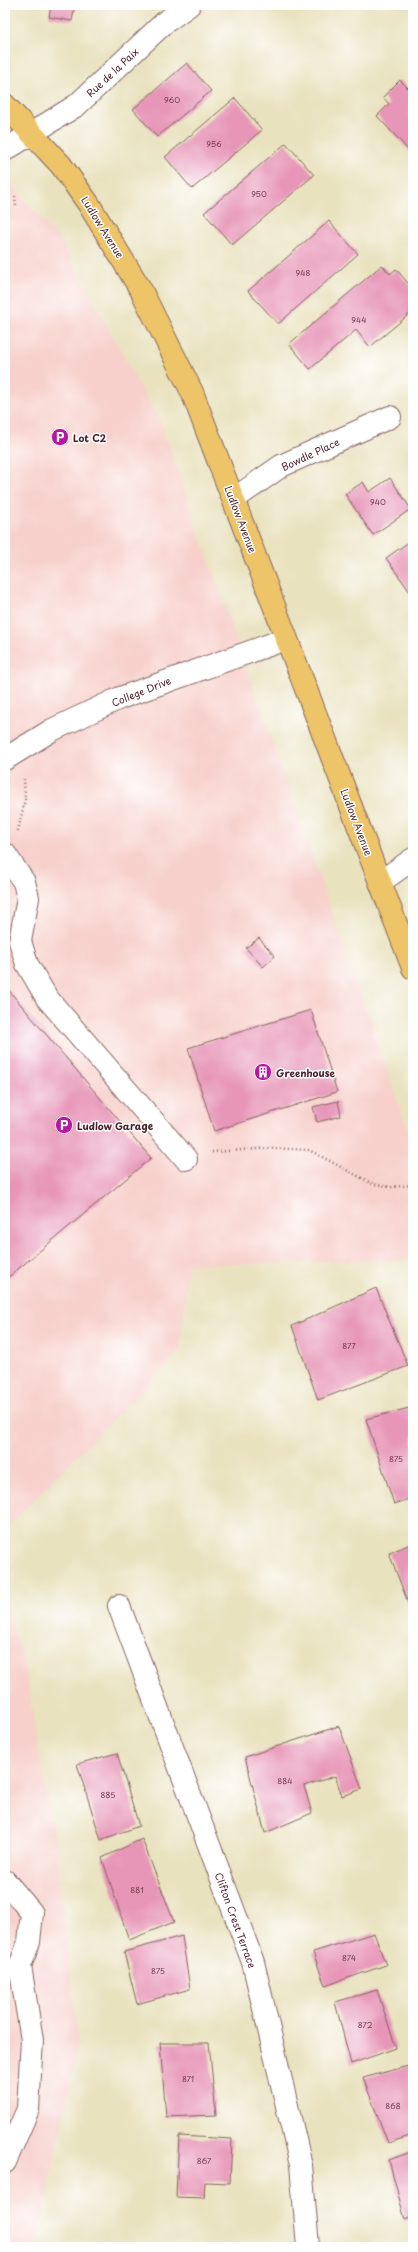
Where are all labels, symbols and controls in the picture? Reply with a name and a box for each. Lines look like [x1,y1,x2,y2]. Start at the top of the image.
street label: Rue de la Paix [83,44,141,100]
house number: 960 [164,94,180,106]
house number: 956 [206,138,222,150]
house number: 950 [251,188,267,200]
street label: Ludlow Avenue [78,193,128,261]
house number: 948 [296,267,310,279]
house number: 944 [351,314,367,326]
parking icon: Lot C2 [50,427,70,447]
place label: Lot C2 [73,430,107,445]
street label: Bowdle Place [278,434,342,474]
street label: Ludlow Avenue [221,483,261,555]
house number: 940 [370,496,386,508]
street label: College Drive [109,672,174,710]
street label: Ludlow Avenue [337,786,377,858]
building icon: Greenhouse [253,1062,273,1082]
place label: Greenhouse [276,1065,335,1080]
parking icon: Ludlow Garage [54,1115,74,1135]
place label: Ludlow Garage [77,1118,154,1133]
house number: 877 [342,1340,356,1352]
house number: 875 [389,1453,403,1465]
house number: 884 [277,1775,293,1787]
house number: 885 [101,1789,115,1801]
street label: Clifton Crest Terrace [212,1870,260,1970]
house number: 881 [130,1884,144,1896]
house number: 874 [342,1952,356,1964]
house number: 875 [151,1965,165,1977]
house number: 872 [358,2019,373,2031]
house number: 871 [182,2073,194,2085]
house number: 868 [385,2100,401,2112]
house number: 867 [197,2155,212,2167]

